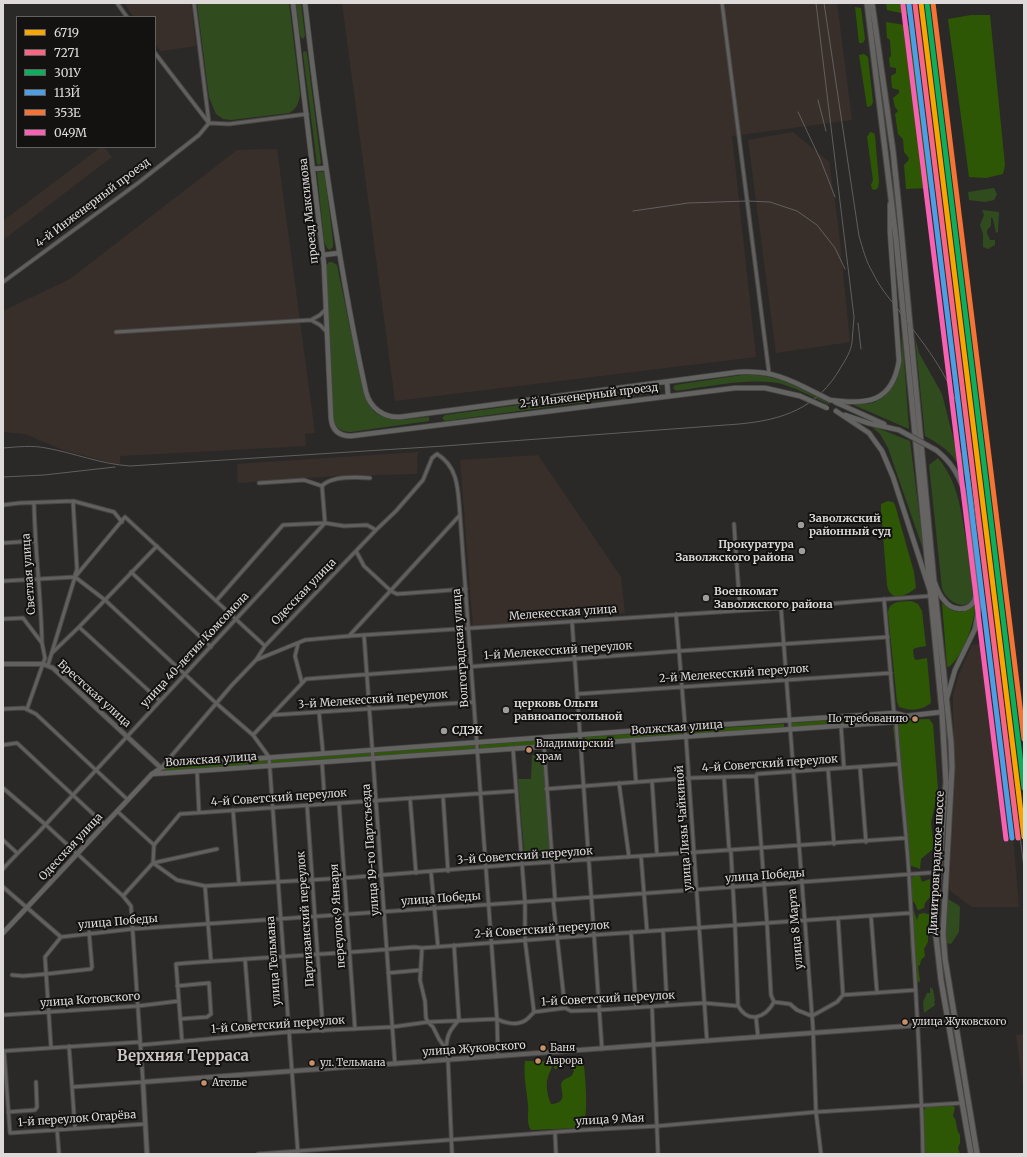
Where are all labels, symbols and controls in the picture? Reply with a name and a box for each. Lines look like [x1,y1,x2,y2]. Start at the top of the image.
legend [16,16,156,148]
text: 6719 [54,25,79,40]
text: 7271 [54,45,79,60]
text: 301У [54,65,81,80]
text: 113Й [54,85,80,100]
text: 353Е [54,105,81,120]
text: 049М [54,125,87,140]
street label: 4-й Инженерный проезд [33,156,153,250]
street label: проезд Максимова [297,158,321,264]
street label: 2-й Инженерный проезд [519,381,659,411]
place label: Заволжский районный суд [809,512,891,538]
marker: Заволжский районный суд [796,520,806,530]
street label: Светлая улица [20,533,38,615]
place label: Прокуратура Заволжского района [675,538,794,564]
marker: Прокуратура Заволжского района [797,546,807,556]
street label: Одесская улица [269,556,339,628]
place label: Военкомат Заволжского района [714,585,833,611]
street label: Волгоградская улица [450,588,472,708]
street label: улица 40-летия Комсомола [138,590,252,710]
marker: Военкомат Заволжского района [701,593,711,603]
street label: Мелекесская улица [509,603,617,623]
street label: 1-й Мелекесский переулок [483,639,633,663]
street label: Брестская улица [55,658,133,730]
street label: 2-й Мелекесский переулок [659,662,809,686]
street label: 3-й Мелекесский переулок [297,688,449,712]
place label: церковь Ольги равноапостольной [514,697,622,723]
marker: церковь Ольги равноапостольной [501,705,511,715]
place label: По требованию [828,713,908,725]
marker: По требованию [910,714,920,724]
street label: Волжская улица [631,718,723,738]
place label: СДЭК [452,724,483,738]
marker: СДЭК [439,726,449,736]
place label: Владимирский храм [536,738,614,762]
marker: Владимирский храм [524,745,534,755]
street label: Волжская улица [165,750,257,770]
street label: 4-й Советский переулок [701,753,839,775]
street label: улица Лизы Чайкиной [673,765,695,891]
street label: улица 19-го Партсъезда [360,783,382,917]
street label: 4-й Советский переулок [210,787,348,809]
street label: Димитровградское шоссе [927,790,947,936]
street label: Одесская улица [36,811,106,883]
street label: 3-й Советский переулок [457,845,593,867]
street label: Партизанский переулок [295,850,317,988]
street label: переулок 9 Января [328,863,348,969]
street label: улица Победы [725,867,805,885]
street label: улица 8 Марта [786,888,806,970]
street label: улица Победы [401,890,481,908]
street label: улица Победы [77,912,159,932]
street label: улица Тельмана [264,916,284,1006]
street label: 2-й Советский переулок [474,919,610,941]
street label: 1-й Советский переулок [541,989,675,1009]
street label: улица Котовского [39,990,141,1010]
street label: 1-й Советский переулок [211,1014,345,1036]
place label: улица Жуковского [912,1016,1006,1028]
marker: улица Жуковского [900,1017,910,1027]
street label: улица Жуковского [422,1039,526,1059]
place label: Баня [550,1042,575,1054]
marker: Баня [538,1043,548,1053]
district label: Верхняя Терраса [117,1048,249,1066]
place label: Аврора [546,1055,583,1067]
marker: Аврора [533,1056,543,1066]
place label: ул. Тельмана [320,1057,385,1069]
marker: ул. Тельмана [307,1058,317,1068]
place label: Ателье [212,1077,247,1089]
marker: Ателье [199,1078,209,1088]
street label: 1-й переулок Огарёва [17,1108,137,1130]
street label: улица 9 Мая [575,1112,645,1128]

